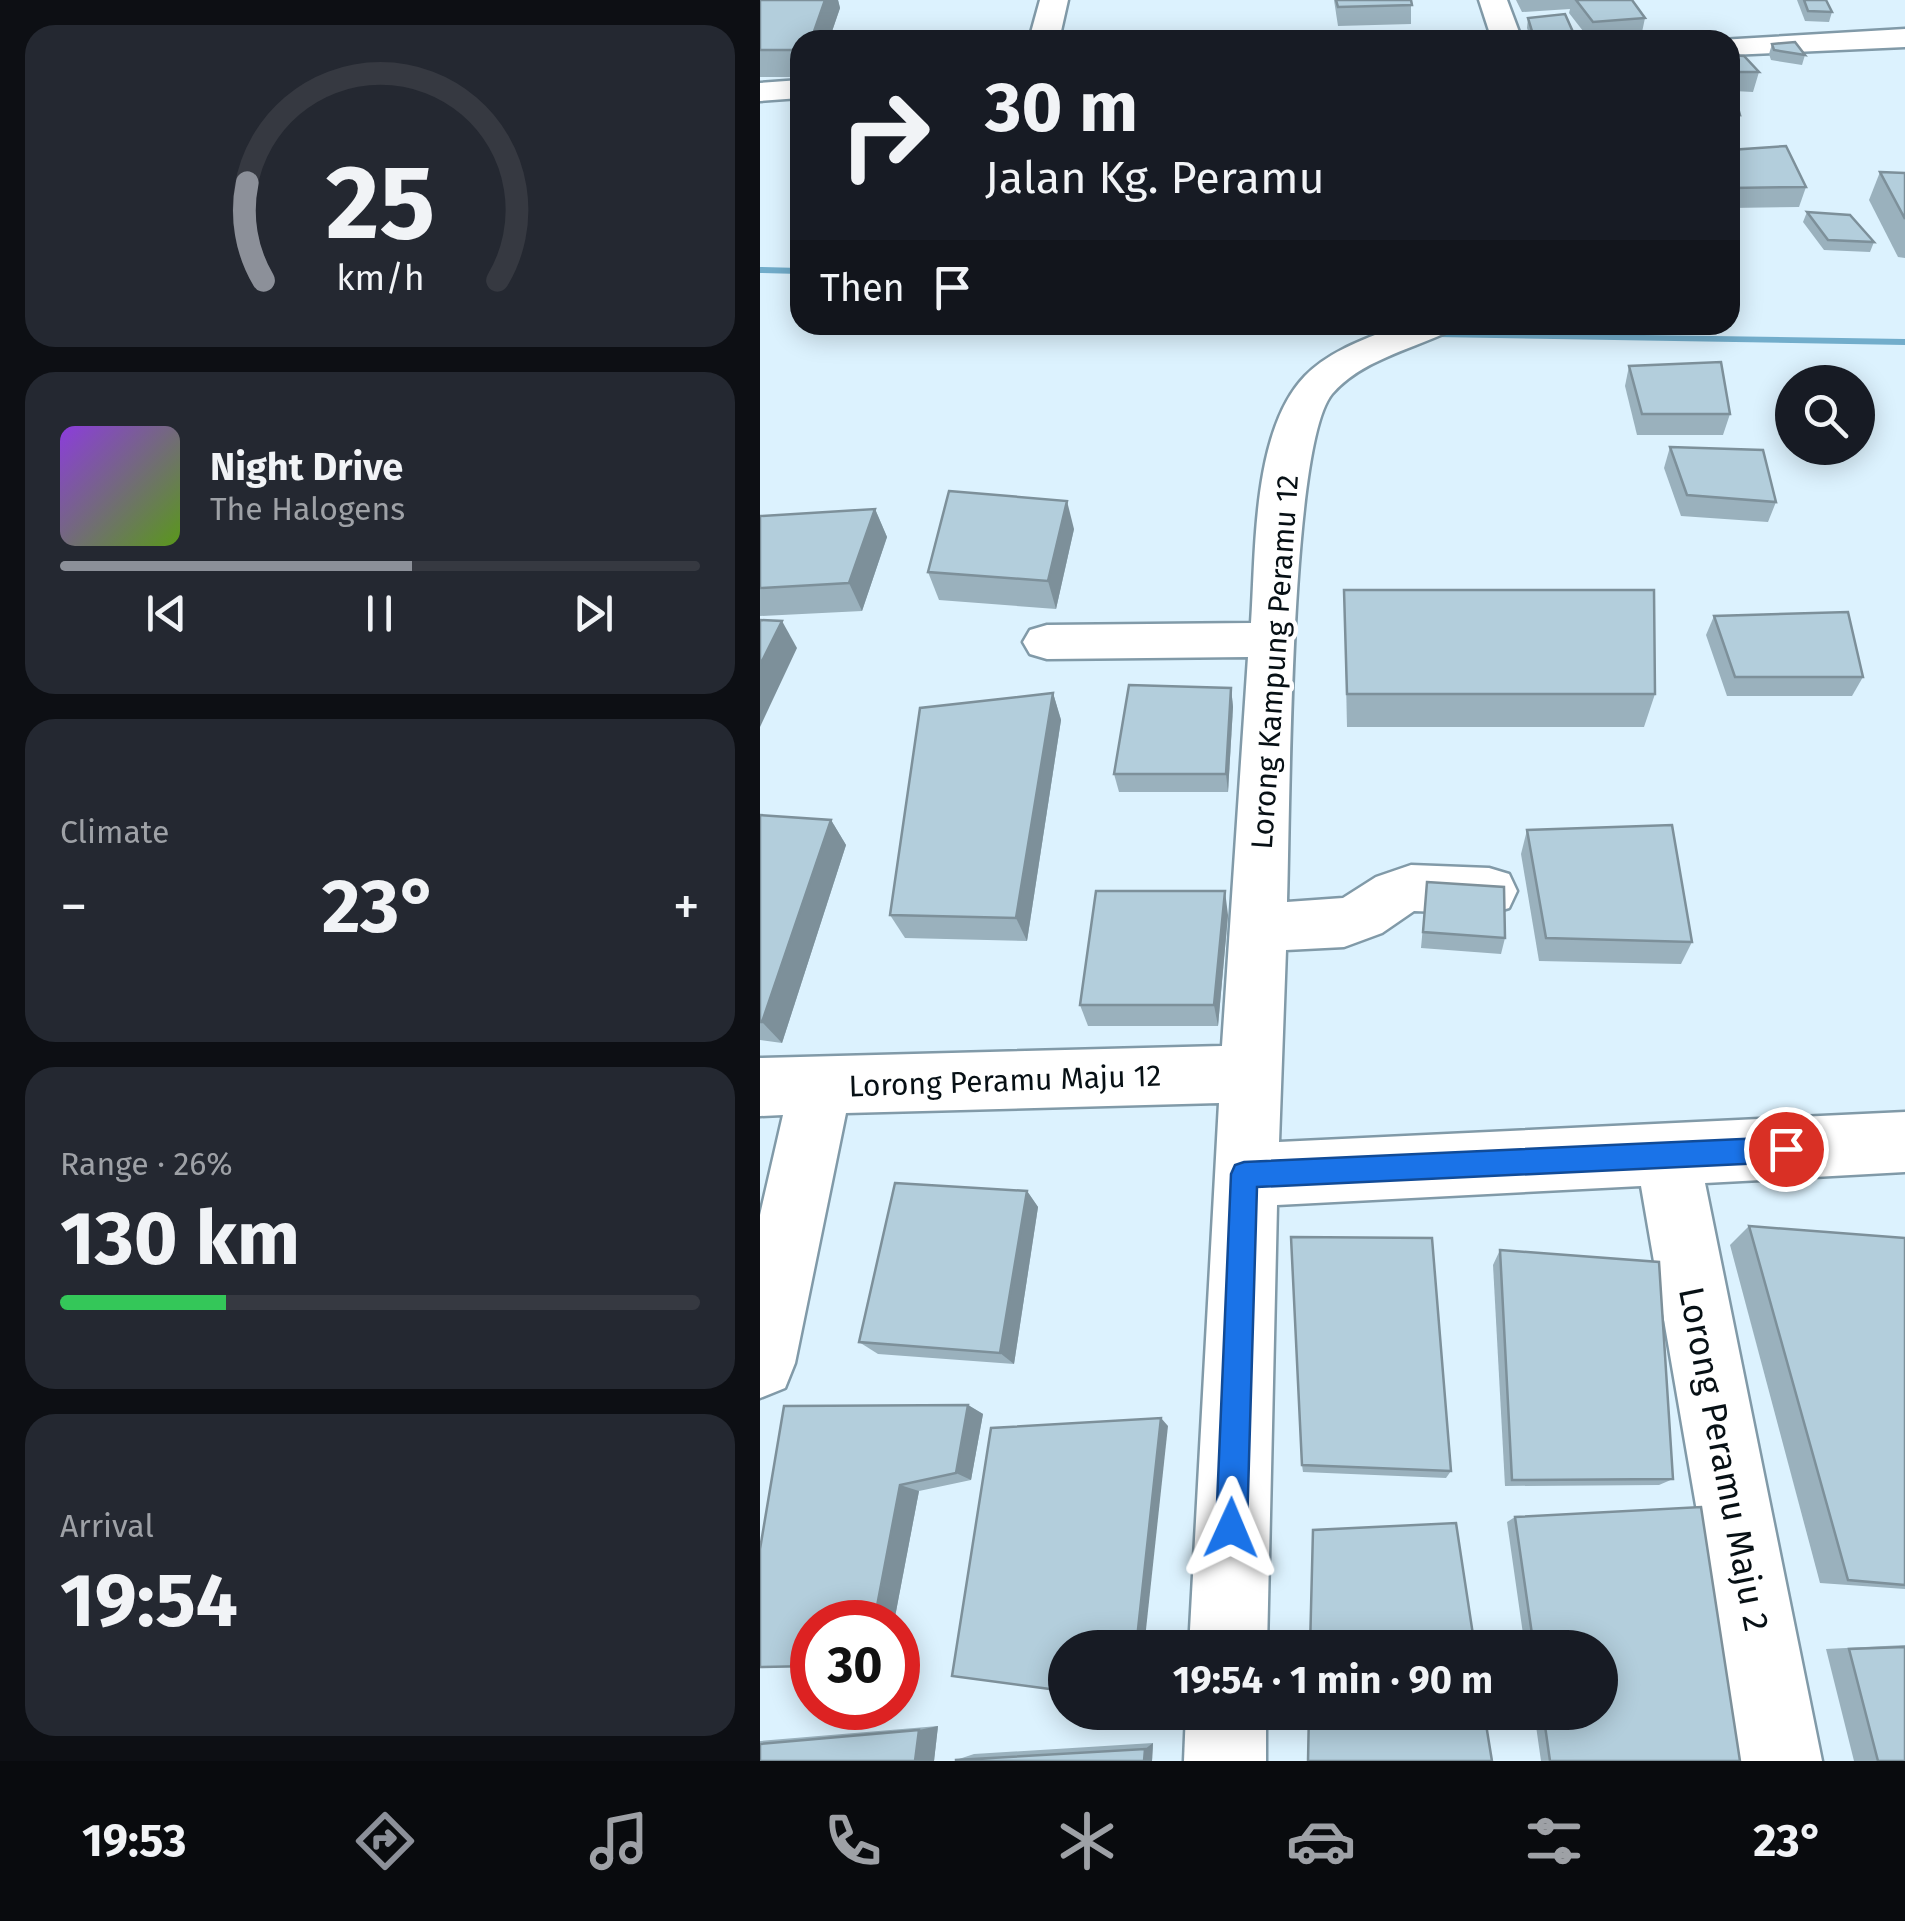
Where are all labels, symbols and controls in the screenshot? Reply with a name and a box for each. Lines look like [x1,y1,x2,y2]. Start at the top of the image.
text: 30 m [985,66,1138,150]
icon: right [820,70,950,200]
text: 25 [325,141,435,266]
text: Jalan Kg. Peramu [985,151,1325,205]
text: km/h [336,257,424,299]
icon: arrive [925,260,980,315]
text: Then [820,265,905,311]
map controls [1775,365,1875,465]
button: search [1775,365,1875,465]
text: Night Drive [210,444,403,490]
street label: Lorong Kampung Peramu 12 [1244,473,1306,851]
text: The Halogens [210,490,405,528]
icon: previous [139,586,194,641]
icon: pause [352,586,407,641]
icon: next [566,586,621,641]
text: Climate [60,813,169,851]
text: 23° [322,862,438,952]
text: − [60,874,88,940]
text: + [673,874,700,940]
street label: Lorong Peramu Maju 12 [848,1058,1162,1104]
pin [1744,1107,1829,1192]
icon: arrive [1759,1122,1814,1177]
text: Range · 26% [60,1145,233,1183]
text: 130 km [60,1194,300,1284]
street label: Lorong Peramu Maju 2 [1670,1283,1778,1635]
position arrow [1179,1476,1283,1580]
text: Arrival [60,1507,154,1545]
text: 19:54 [60,1556,238,1646]
speed limit sign: 30 [790,1600,920,1730]
text: 19:54 · 1 min · 90 m [1173,1657,1493,1703]
icon: directions [350,1806,420,1876]
icon: music [584,1806,654,1876]
icon: phone [818,1806,888,1876]
icon: climate [1052,1806,1122,1876]
icon: car [1286,1806,1356,1876]
icon: filters [1519,1806,1589,1876]
text: 19:53 [82,1814,186,1868]
text: 23° [1753,1814,1823,1868]

